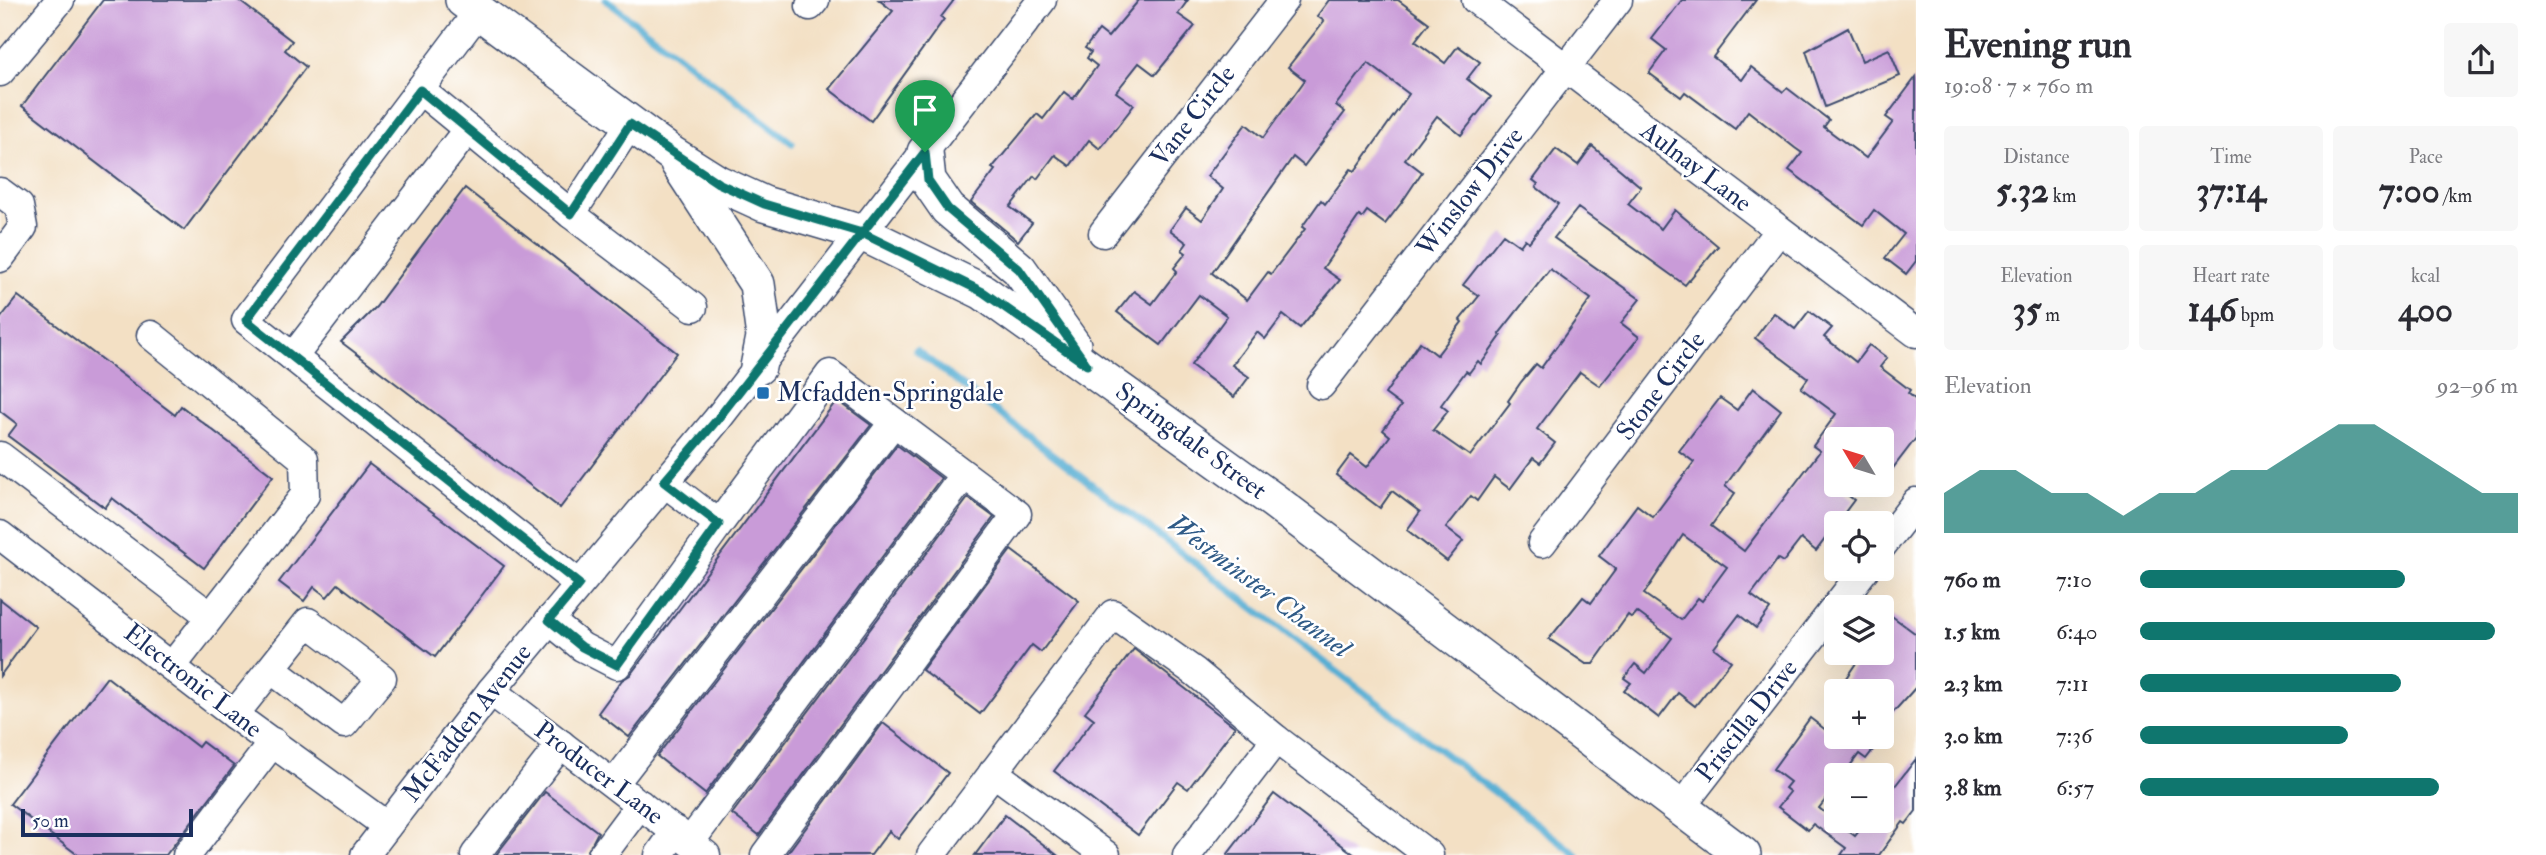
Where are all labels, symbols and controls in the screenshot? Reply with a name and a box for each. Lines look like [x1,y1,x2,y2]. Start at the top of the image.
text: Evening run [1944,21,2132,69]
button: share [2444,23,2518,97]
street label: Vane Circle [1143,59,1243,173]
text: 19:08 · 7 × 760 m [1944,71,2093,100]
pin [895,80,955,152]
icon: arrive [906,91,944,129]
street label: Aulnay Lane [1633,114,1758,219]
street label: Winslow Drive [1409,121,1531,264]
text: Distance [2003,145,2070,169]
text: Time [2210,145,2252,169]
text: Pace [2409,145,2443,169]
text: 5.32 [1996,169,2049,213]
text: 37:14 [2196,169,2266,213]
text: 7:00 [2379,169,2440,213]
text: km [2049,184,2077,208]
text: /km [2440,184,2472,208]
text: Elevation [2000,264,2073,288]
text: Heart rate [2192,264,2270,288]
text: kcal [2411,264,2440,288]
text: 35 [2013,288,2041,332]
text: 146 [2188,288,2237,332]
text: 400 [2398,288,2453,332]
text: m [2041,303,2060,327]
text: bpm [2237,303,2274,327]
street label: Stone Circle [1610,325,1712,447]
text: Elevation [1944,371,2032,400]
text: 92–96 m [2437,371,2518,400]
street label: Springdale Street [1108,375,1273,507]
place label: Mcfadden-Springdale [777,377,1004,410]
marker: Mcfadden-Springdale [755,385,771,401]
north arrow [1824,427,1894,497]
map controls [1824,427,1894,833]
water label: Westminster Channel [1161,506,1359,667]
button: locate [1824,511,1894,581]
text: 760 m [1944,565,2001,594]
text: 7:10 [2056,565,2092,594]
button: layers [1824,595,1894,665]
street label: Electronic Lane [117,617,269,745]
text: 1.5 km [1944,617,2000,646]
text: 6:40 [2056,617,2097,646]
street label: McFadden Avenue [395,637,539,809]
street label: Priscilla Drive [1689,653,1805,789]
text: 2.3 km [1944,669,2003,698]
text: 7:11 [2056,669,2089,698]
button: + [1824,679,1894,749]
street label: Producer Lane [528,714,670,832]
text: 3.0 km [1944,721,2003,750]
text: 7:36 [2056,721,2093,750]
button: − [1824,763,1894,833]
text: 3.8 km [1944,773,2002,802]
text: 6:57 [2056,773,2094,802]
scale bar [21,806,192,838]
text: 50 m [32,809,69,833]

